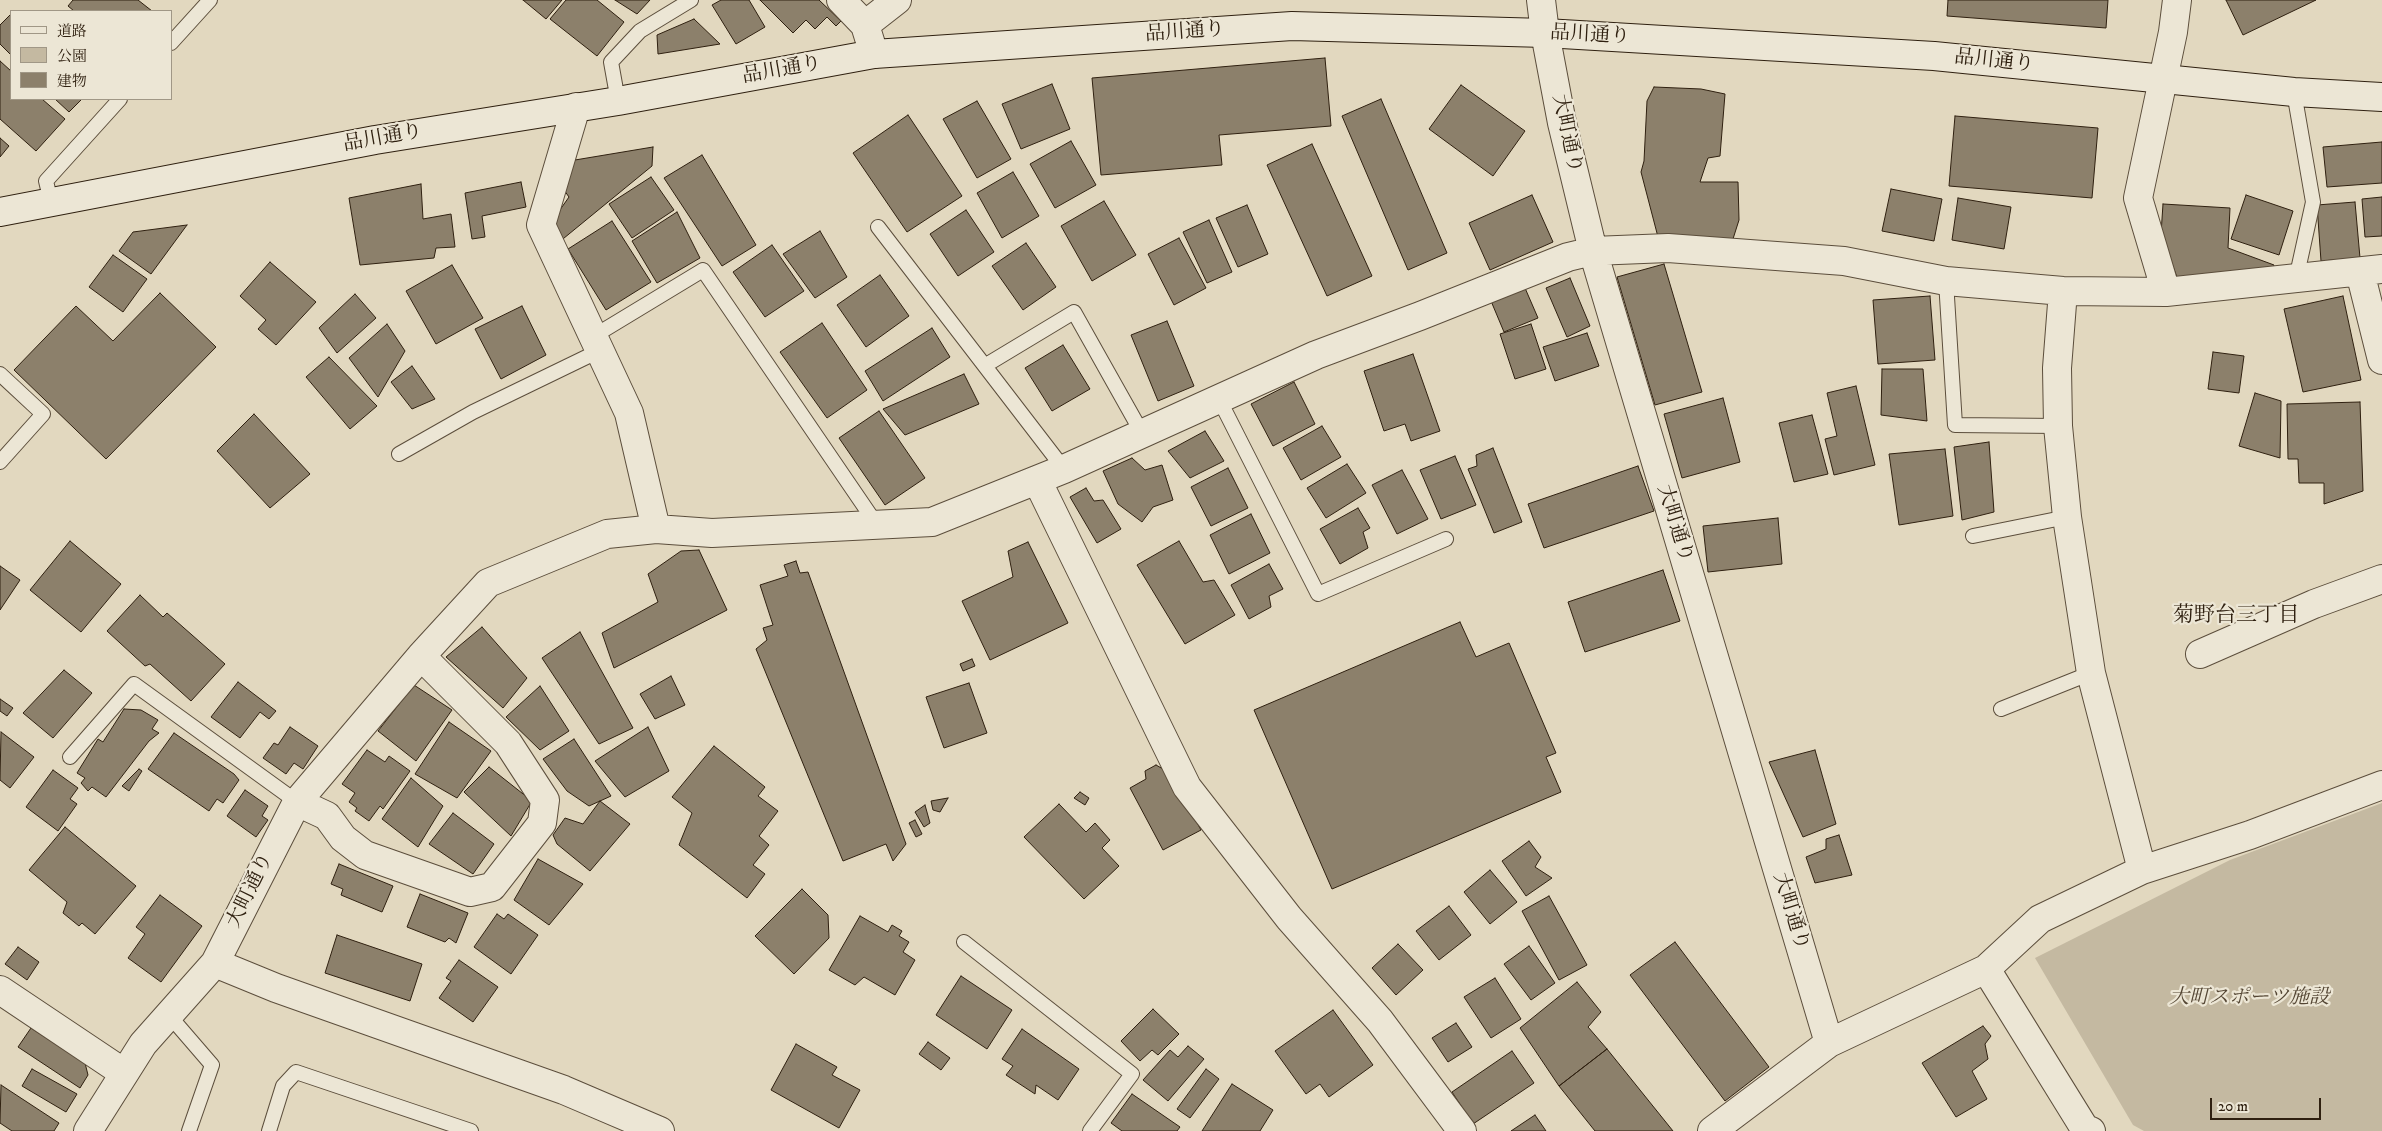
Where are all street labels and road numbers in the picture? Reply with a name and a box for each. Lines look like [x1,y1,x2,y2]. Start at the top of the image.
street label: 品川通り [1144,18,1226,48]
street label: 品川通り [1549,22,1631,50]
street label: 品川通り [1953,46,2035,78]
street label: 品川通り [741,52,823,90]
street label: 大町通り [1546,92,1586,176]
street label: 品川通り [342,120,424,158]
street label: 大町通り [1651,482,1697,566]
street label: 大町通り [223,850,279,932]
street label: 大町通り [1767,870,1813,954]

